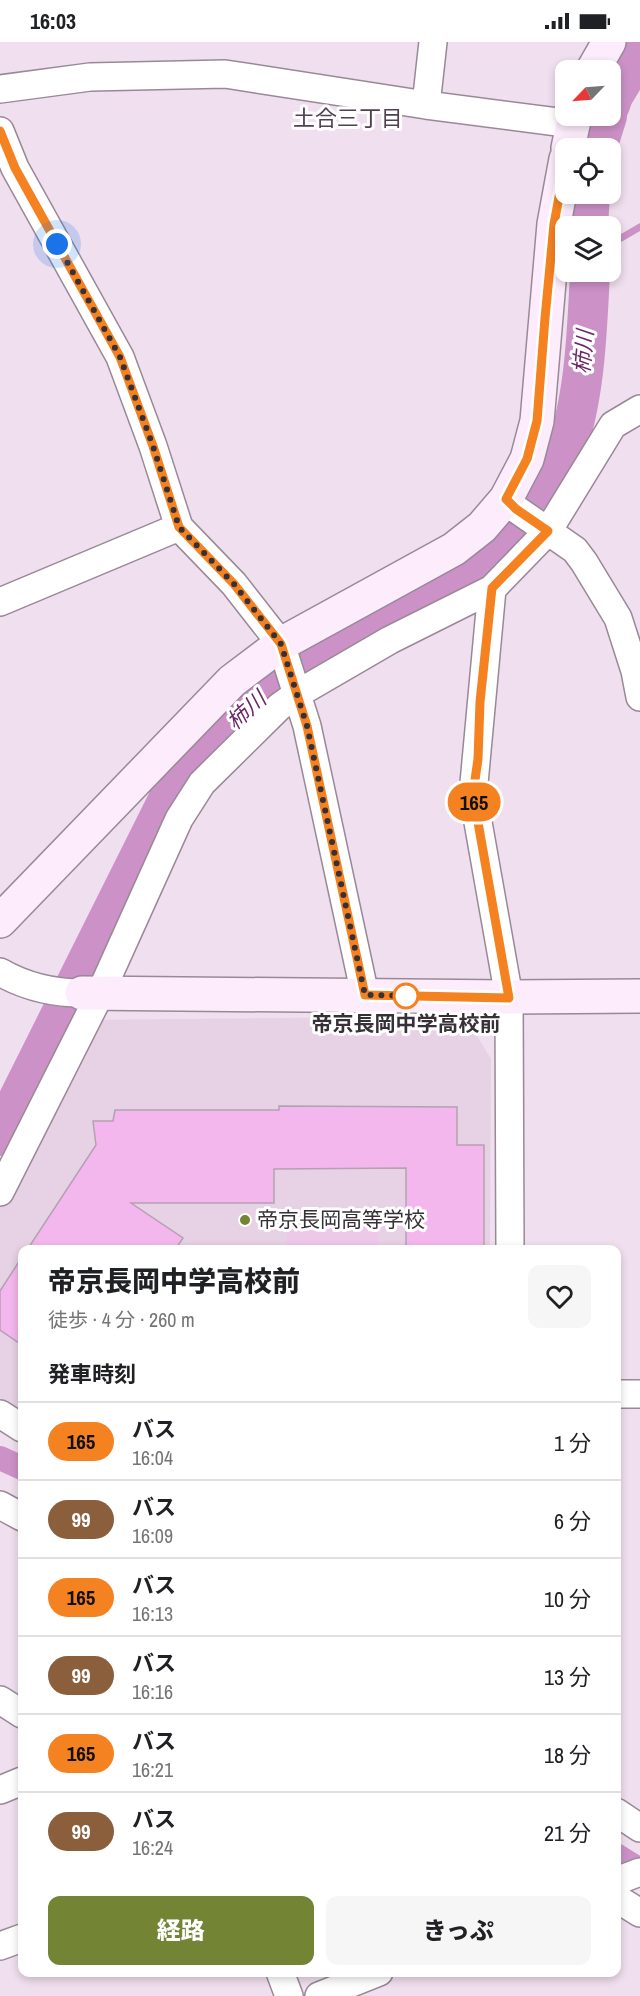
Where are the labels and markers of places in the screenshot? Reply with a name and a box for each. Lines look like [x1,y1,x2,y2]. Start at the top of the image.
marker: 帝京長岡中学高校前 [393,983,419,1009]
place label: 帝京長岡中学高校前 [312,1009,501,1038]
place label: 帝京長岡高等学校 [257,1205,425,1234]
marker: 帝京長岡高等学校 [238,1213,252,1227]

